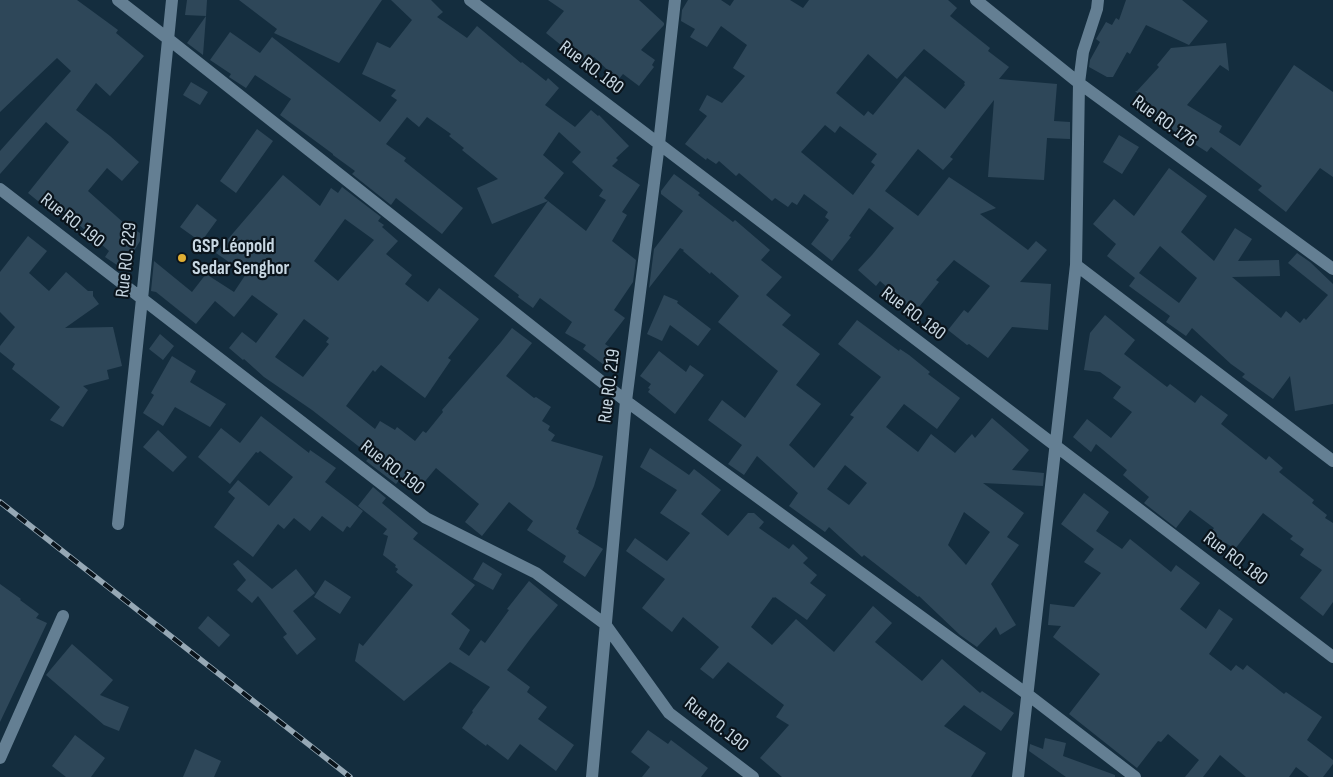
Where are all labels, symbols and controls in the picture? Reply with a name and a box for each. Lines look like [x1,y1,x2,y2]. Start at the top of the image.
street label: Rue RO. 180 [554,36,628,100]
street label: Rue RO. 176 [1127,91,1201,153]
street label: Rue RO. 190 [35,189,109,253]
street label: Rue RO. 229 [112,221,142,299]
place label: GSP Léopold Sedar Senghor [192,236,289,280]
marker: GSP Léopold Sedar Senghor [176,252,188,264]
street label: Rue RO. 180 [876,282,950,346]
street label: Rue RO. 219 [594,348,626,424]
street label: Rue RO. 190 [355,436,429,500]
street label: Rue RO. 180 [1198,527,1272,591]
street label: Rue RO. 190 [679,693,753,757]

